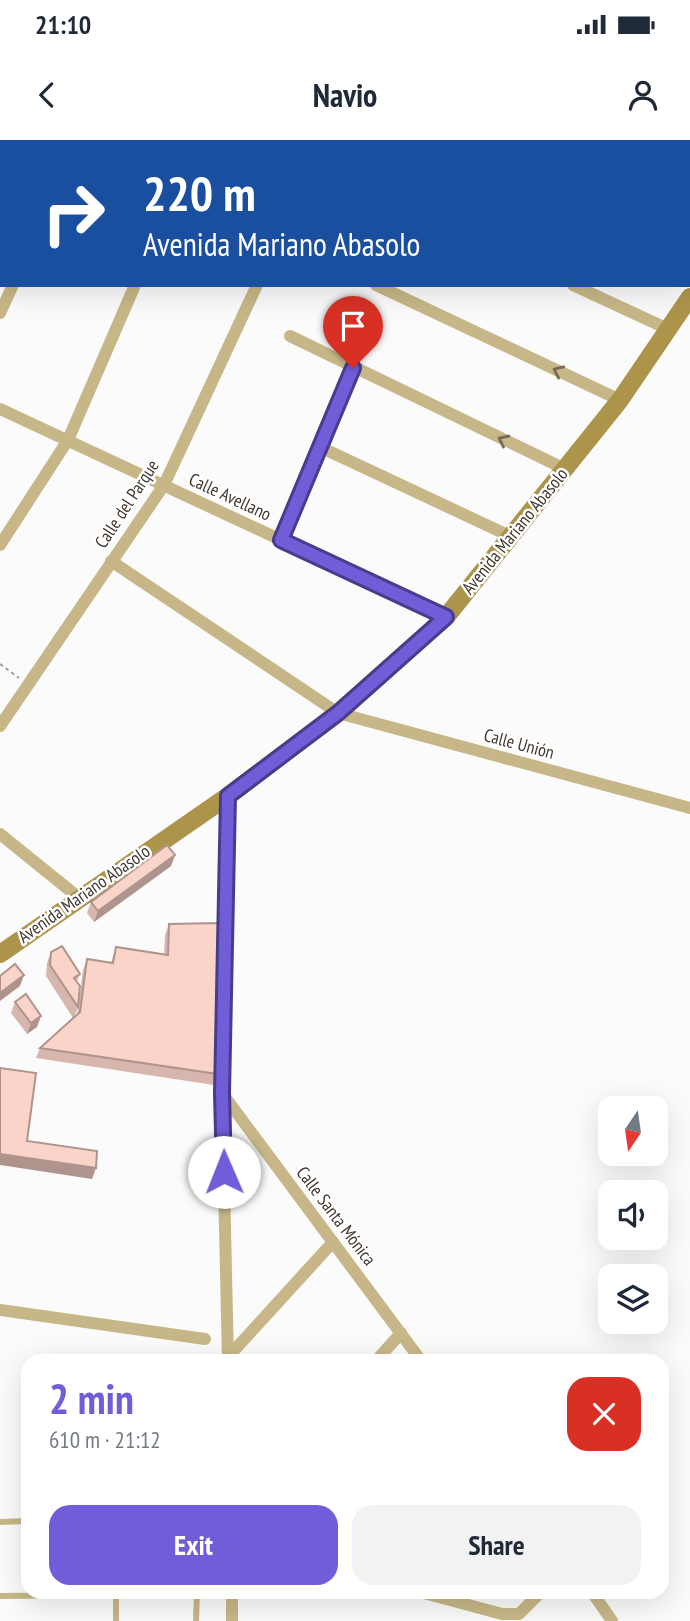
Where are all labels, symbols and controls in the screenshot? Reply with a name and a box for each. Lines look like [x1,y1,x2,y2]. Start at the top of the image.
text: 21:10 [35,8,91,41]
text: Navio [313,74,377,116]
icon: back [28,76,66,114]
icon: person [624,76,662,114]
text: 220 m [143,161,256,225]
icon: right [28,168,119,259]
text: Avenida Mariano Abasolo [143,223,420,265]
pin [323,296,383,368]
icon: arrive [334,307,372,345]
one-way arrow [553,365,565,379]
one-way arrow [498,434,510,448]
street label: Calle del Parque [89,455,164,552]
street label: Avenida Mariano Abasolo [457,463,573,599]
street label: Calle Avellano [185,468,275,526]
street label: Calle Unión [482,723,557,764]
street label: Avenida Mariano Abasolo [13,839,154,948]
north arrow [598,1096,668,1166]
map controls [598,1096,668,1334]
position arrow [187,1135,261,1209]
street label: Calle Santa Mónica [292,1162,381,1270]
button: sound [598,1180,668,1250]
button: layers [598,1264,668,1334]
text: 2 min [49,1371,134,1426]
button: close [567,1377,641,1451]
text: 610 m · 21:12 [49,1425,161,1454]
button: Exit [49,1505,338,1585]
button: Share [352,1505,641,1585]

